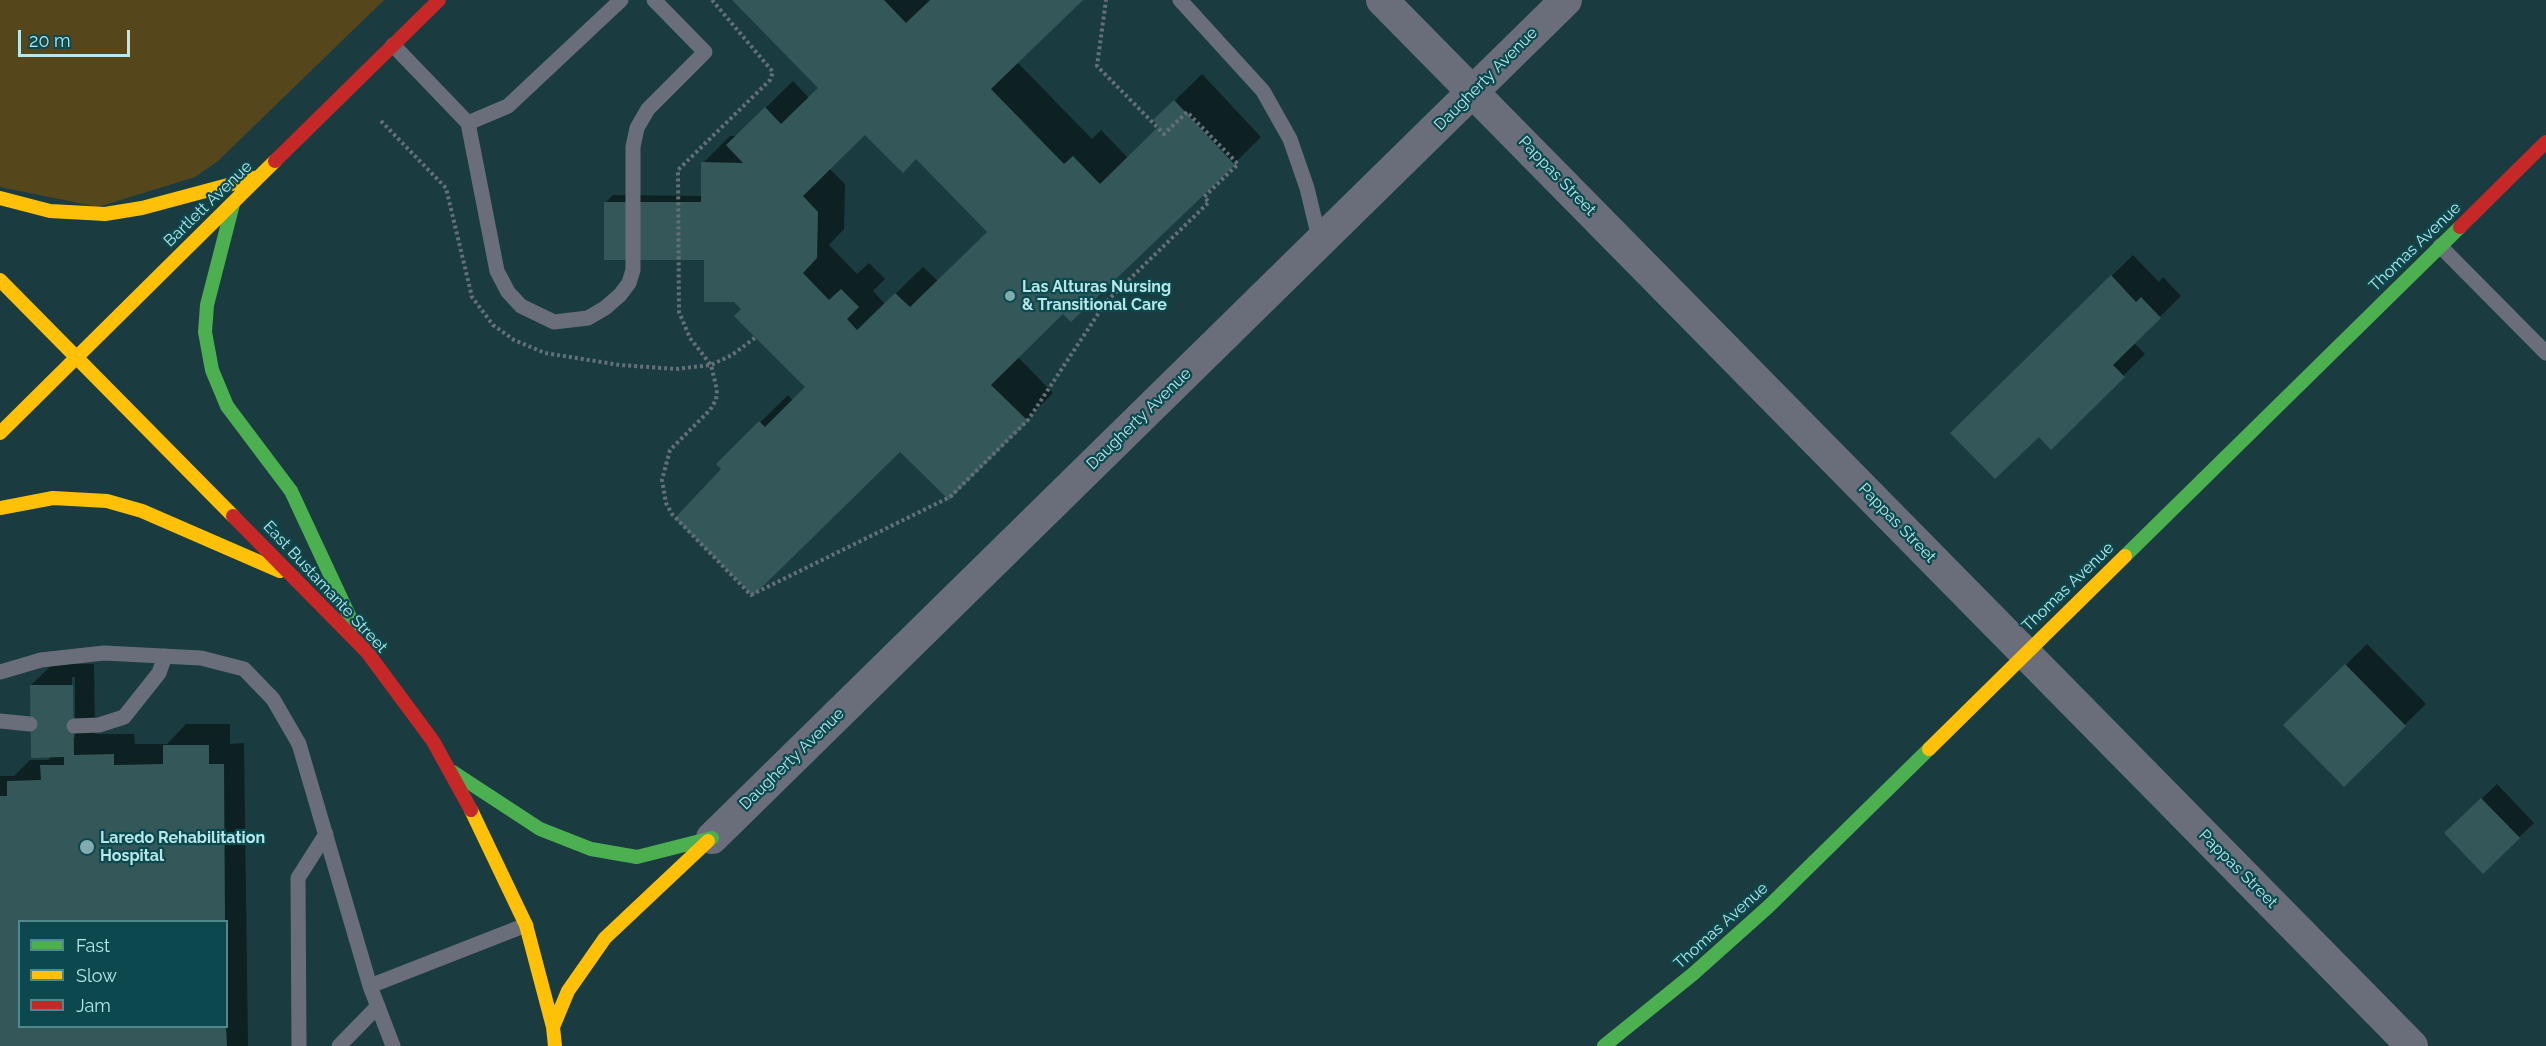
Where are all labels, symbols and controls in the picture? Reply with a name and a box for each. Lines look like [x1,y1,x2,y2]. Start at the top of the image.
scale bar [21,18,134,56]
street label: Daugherty Avenue [1430,23,1542,135]
text: 20 m [29,30,71,51]
street label: Pappas Street [1514,132,1600,220]
street label: Bartlett Avenue [160,157,256,251]
street label: Thomas Avenue [2365,198,2465,296]
place label: Las Alturas Nursing & Transitional Care [1022,277,1171,315]
marker: Las Alturas Nursing & Transitional Care [1003,289,1017,303]
street label: Daugherty Avenue [1083,364,1195,474]
street label: Pappas Street [1854,479,1940,567]
street label: East Bustamante Street [259,517,391,657]
street label: Thomas Avenue [2018,538,2118,636]
street label: Daugherty Avenue [736,704,848,814]
street label: Pappas Street [2195,826,2281,912]
place label: Laredo Rehabilitation Hospital [100,828,265,866]
marker: Laredo Rehabilitation Hospital [78,838,96,856]
street label: Thomas Avenue [1670,879,1772,973]
legend [18,920,228,1028]
text: Fast [76,935,110,956]
text: Slow [76,965,117,986]
text: Jam [76,995,111,1016]

